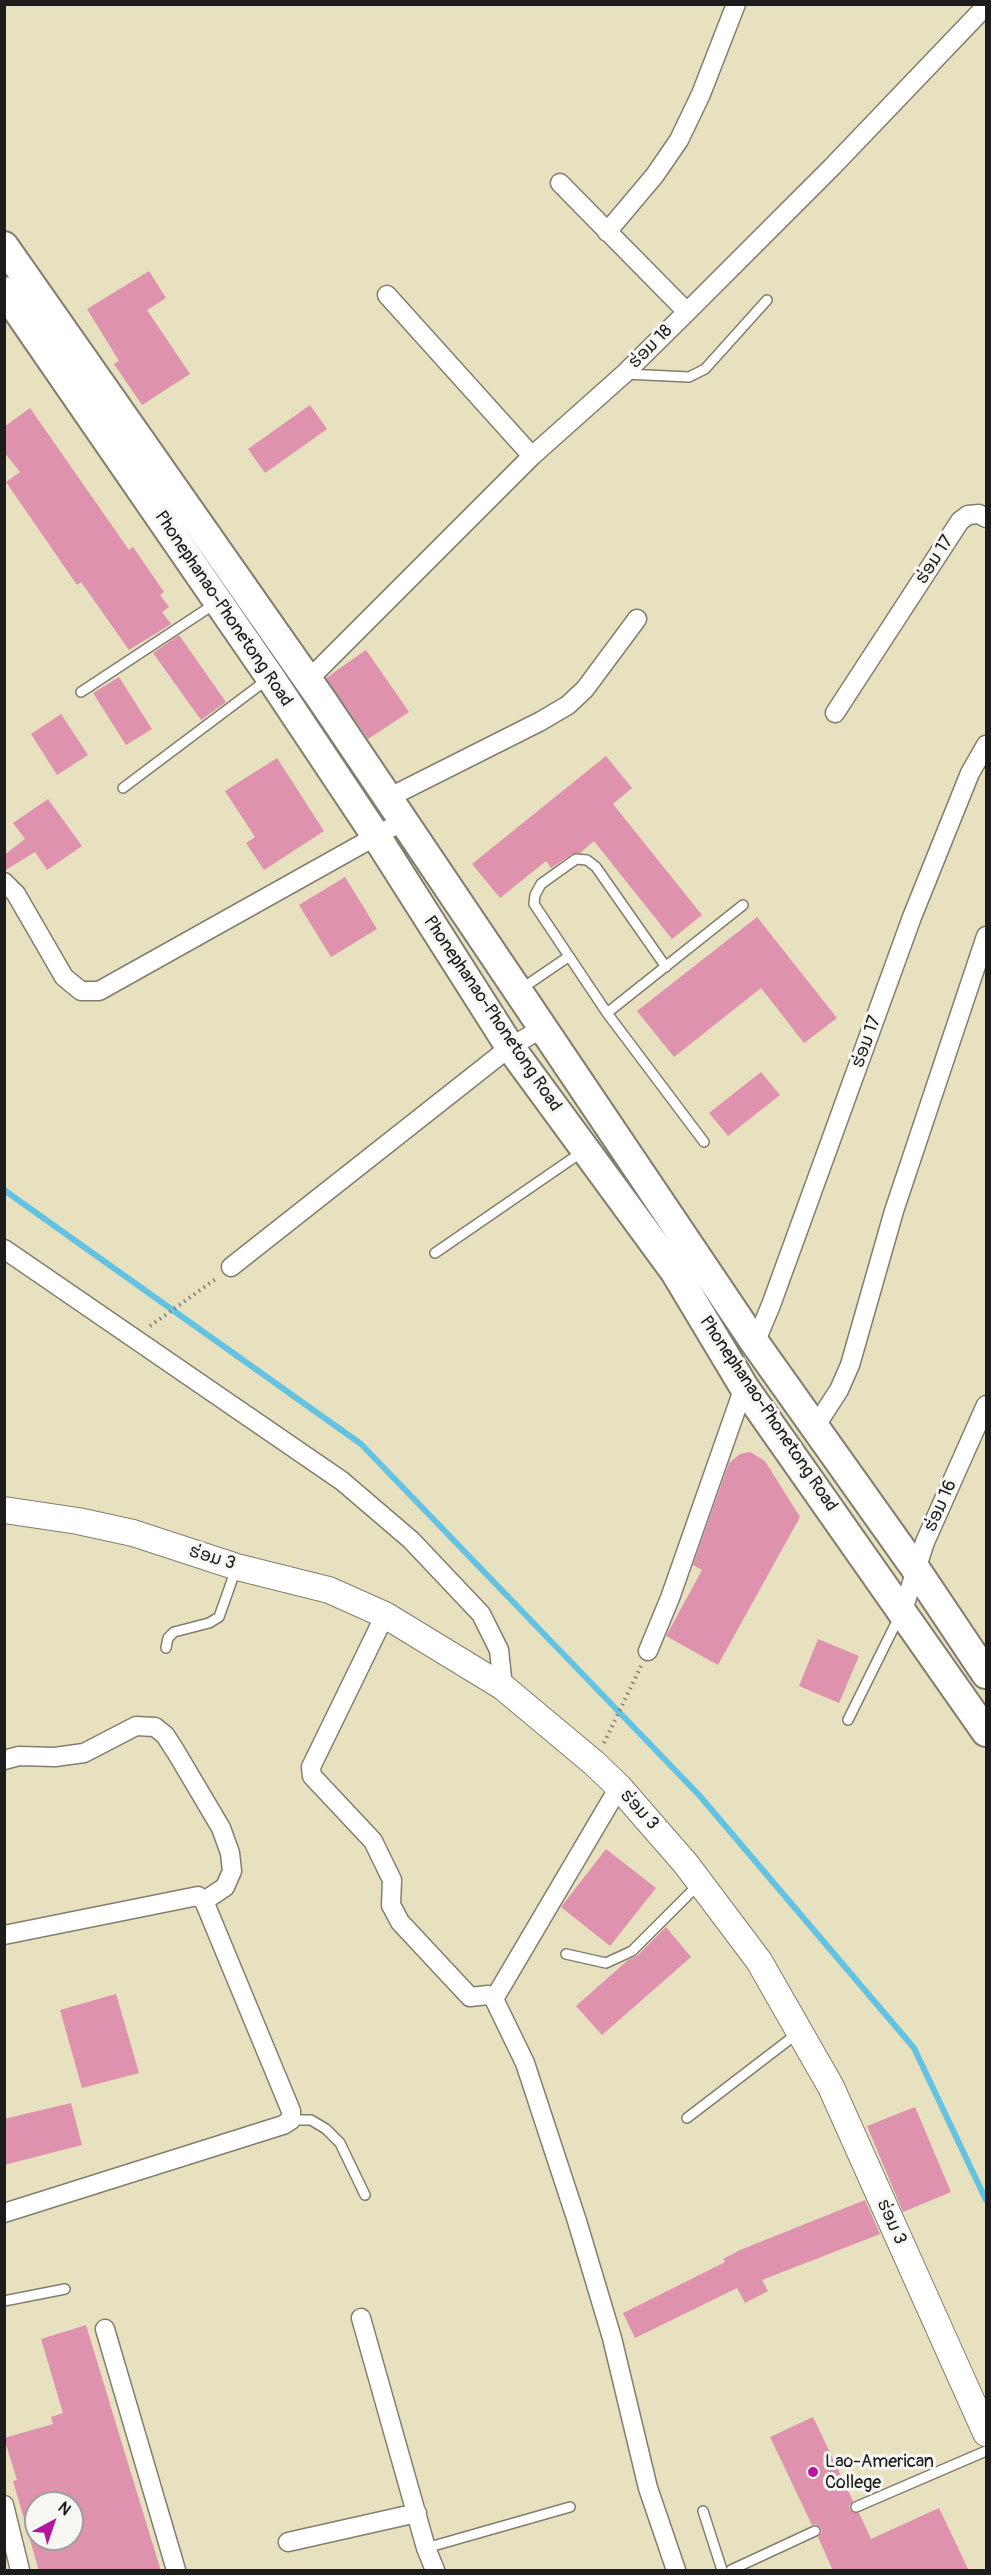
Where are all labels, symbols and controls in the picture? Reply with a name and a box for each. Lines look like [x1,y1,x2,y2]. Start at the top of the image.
street label: ຮ່ອມ 18 [625,321,677,373]
street label: Phonephanao-Phonetong Road [149,507,297,711]
street label: ຮ່ອມ 17 [911,532,959,588]
street label: Phonephanao-Phonetong Road [418,912,566,1116]
street label: ຮ່ອມ 17 [848,1013,886,1071]
street label: Phonephanao-Phonetong Road [694,1312,842,1516]
street label: ຮ່ອມ 16 [920,1477,962,1535]
street label: ຮ່ອມ 3 [186,1541,238,1575]
street label: ຮ່ອມ 3 [615,1785,663,1835]
street label: ຮ່ອມ 3 [872,2196,910,2248]
place label: Lao-American College [825,2451,934,2494]
marker: Lao-American College [806,2465,820,2479]
north arrow [24,2491,84,2551]
text: N [54,2498,75,2520]

